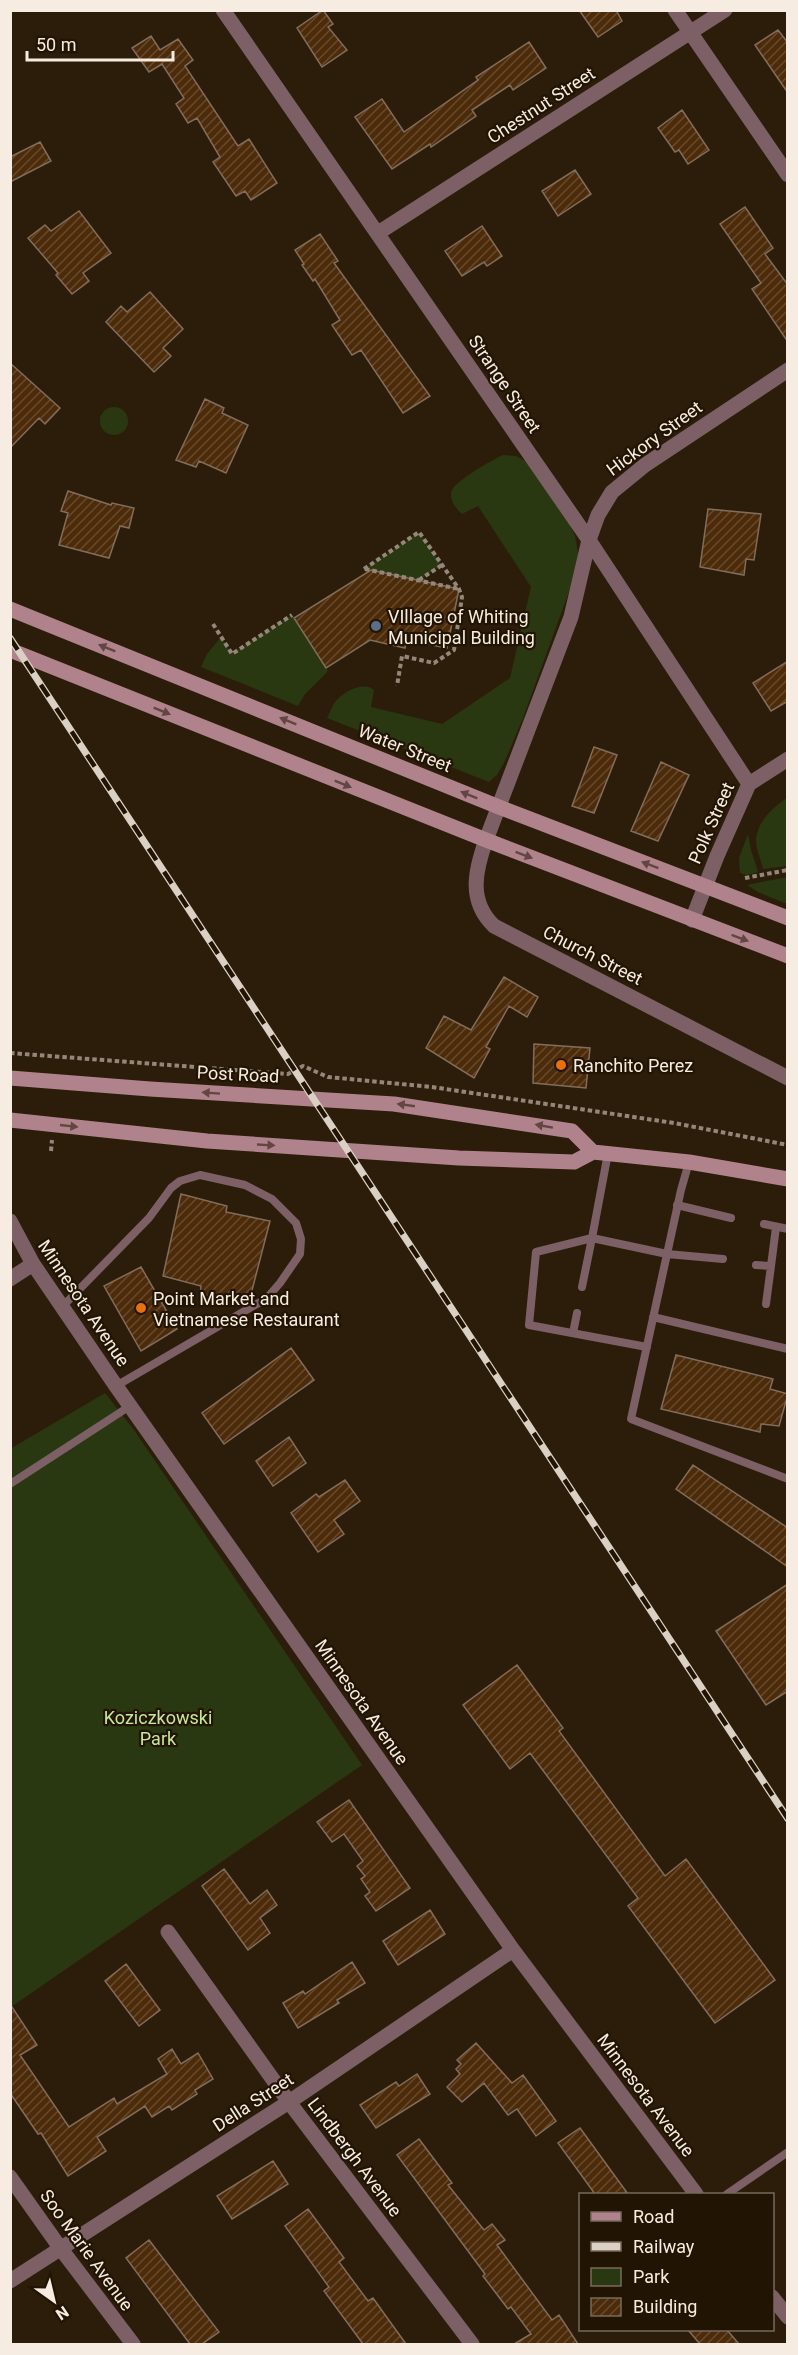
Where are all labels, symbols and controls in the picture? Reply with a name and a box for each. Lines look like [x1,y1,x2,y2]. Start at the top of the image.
scale bar [27,24,172,62]
text: 50 m [36,34,76,55]
street label: Chestnut Street [483,62,599,148]
street label: Strange Street [465,331,546,437]
street label: Hickory Street [602,396,706,480]
place label: VIllage of Whiting Municipal Building [388,606,535,648]
marker: VIllage of Whiting Municipal Building [369,619,383,633]
one-way arrow [98,643,116,653]
one-way arrow [153,707,171,716]
one-way arrow [279,716,297,725]
street label: Water Street [355,720,455,776]
one-way arrow [334,779,352,789]
street label: Polk Street [684,779,738,867]
one-way arrow [459,789,477,799]
one-way arrow [516,851,534,861]
one-way arrow [641,860,659,870]
street label: Church Street [540,921,646,989]
one-way arrow [731,934,749,943]
place label: Ranchito Perez [573,1055,693,1076]
marker: Ranchito Perez [554,1058,568,1072]
street label: Post Road [196,1061,280,1087]
one-way arrow [202,1088,221,1098]
one-way arrow [396,1101,415,1110]
one-way arrow [59,1121,78,1130]
one-way arrow [534,1122,553,1131]
one-way arrow [256,1140,275,1149]
street label: Minnesota Avenue [34,1236,134,1370]
place label: Point Market and Vietnamese Restaurant [153,1288,340,1330]
marker: Point Market and Vietnamese Restaurant [134,1301,148,1315]
street label: Minnesota Avenue [311,1635,413,1769]
park label: Koziczkowski Park [104,1707,212,1749]
street label: Minnesota Avenue [593,2030,699,2160]
street label: Della Street [209,2068,297,2136]
street label: Lindbergh Avenue [304,2094,406,2220]
street label: Soo Marie Avenue [36,2185,138,2315]
legend [579,2193,774,2331]
text: Road [633,2206,674,2227]
text: Railway [633,2236,695,2257]
text: Park [633,2266,670,2287]
north arrow [24,2271,84,2331]
text: Building [633,2296,697,2317]
text: N [52,2302,72,2324]

